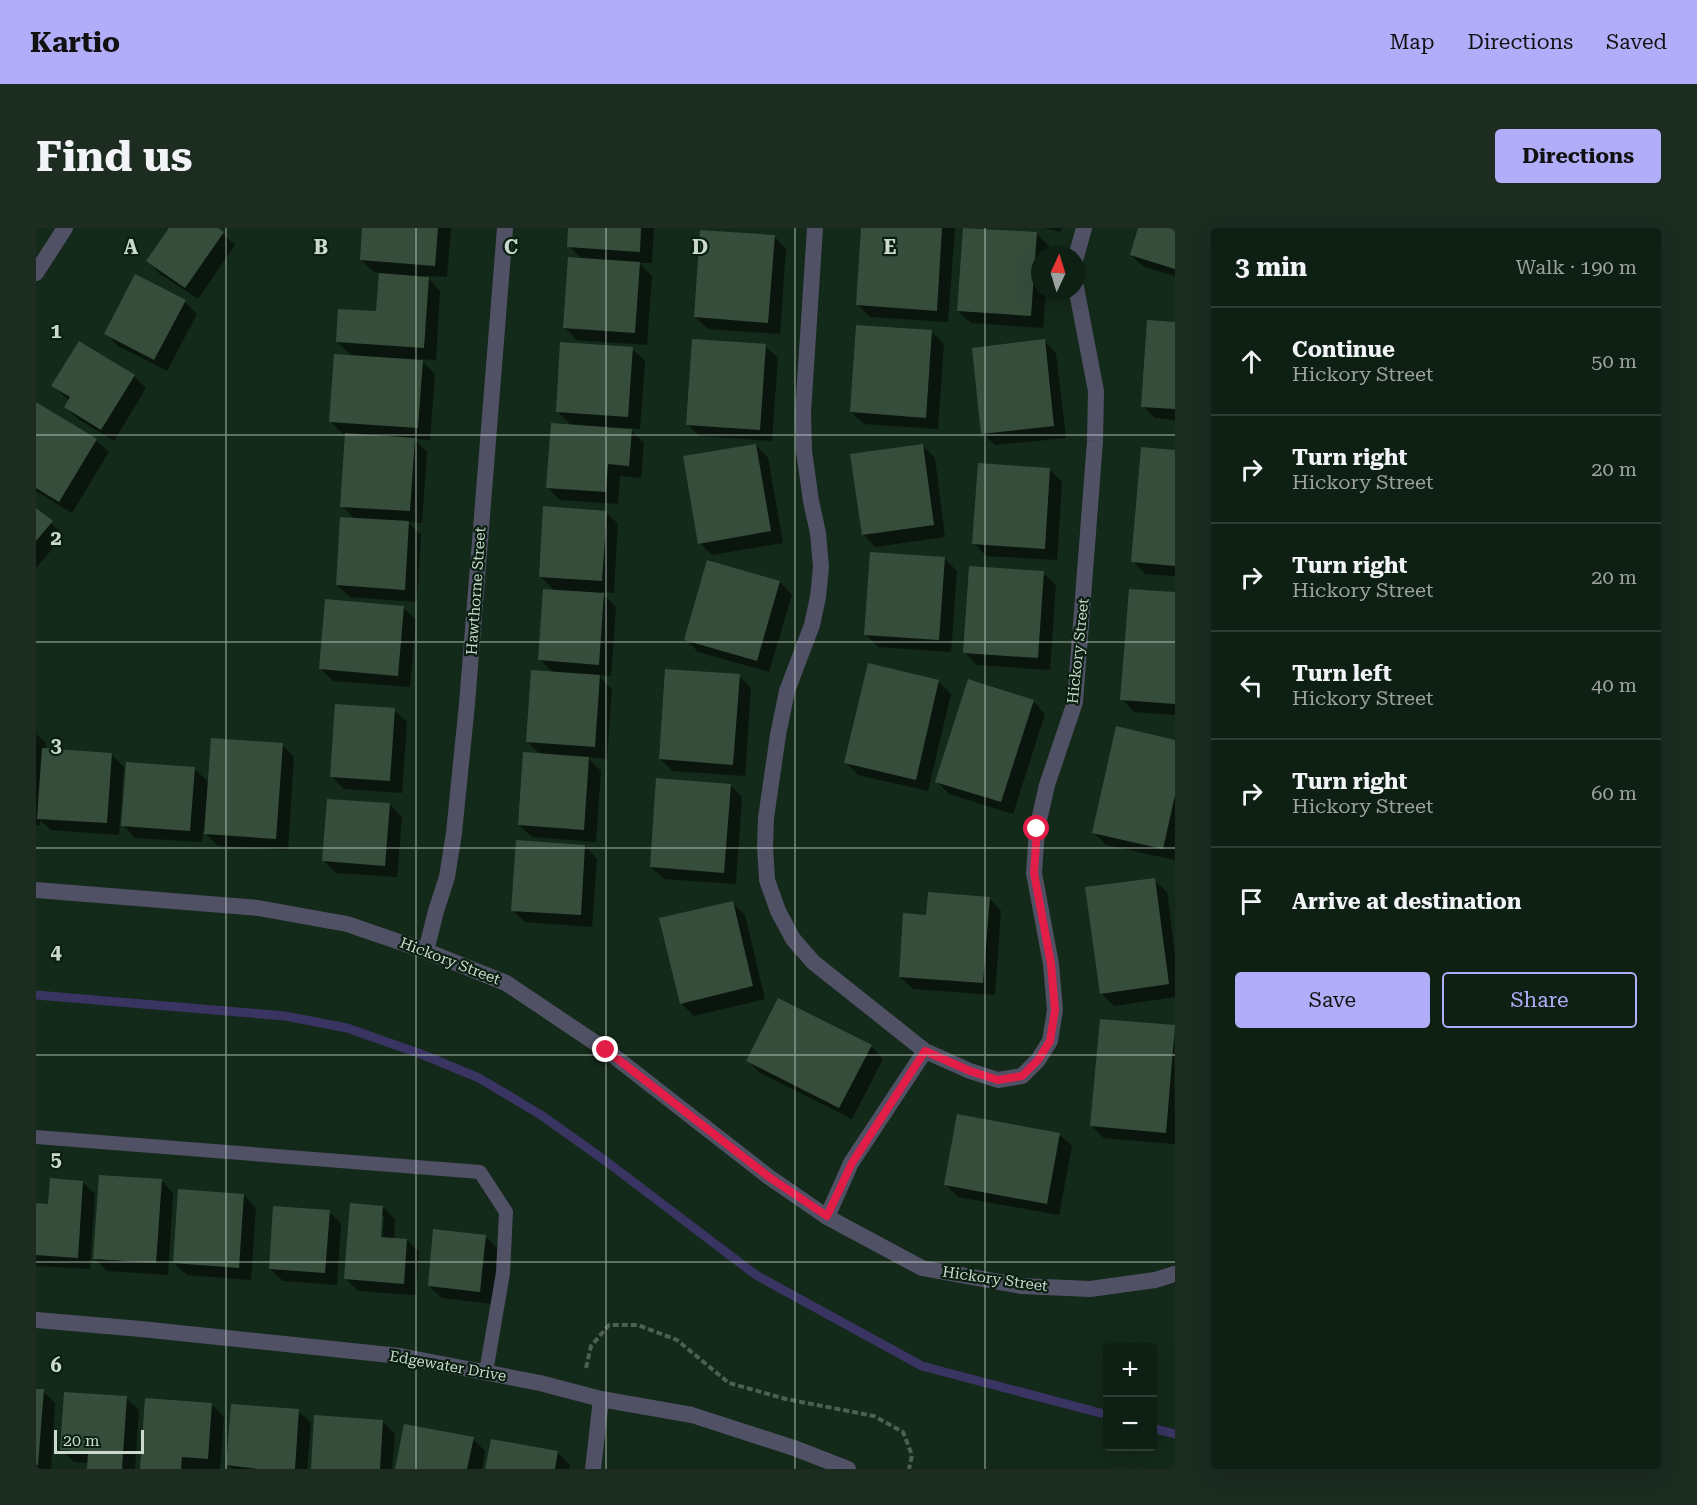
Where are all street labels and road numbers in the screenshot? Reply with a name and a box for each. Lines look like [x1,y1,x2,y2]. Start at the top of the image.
street label: Hawthorne Street [463,526,489,656]
street label: Hickory Street [1064,597,1093,705]
street label: Hickory Street [397,934,503,989]
street label: Hickory Street [941,1263,1049,1295]
street label: Edgewater Drive [388,1347,508,1385]

